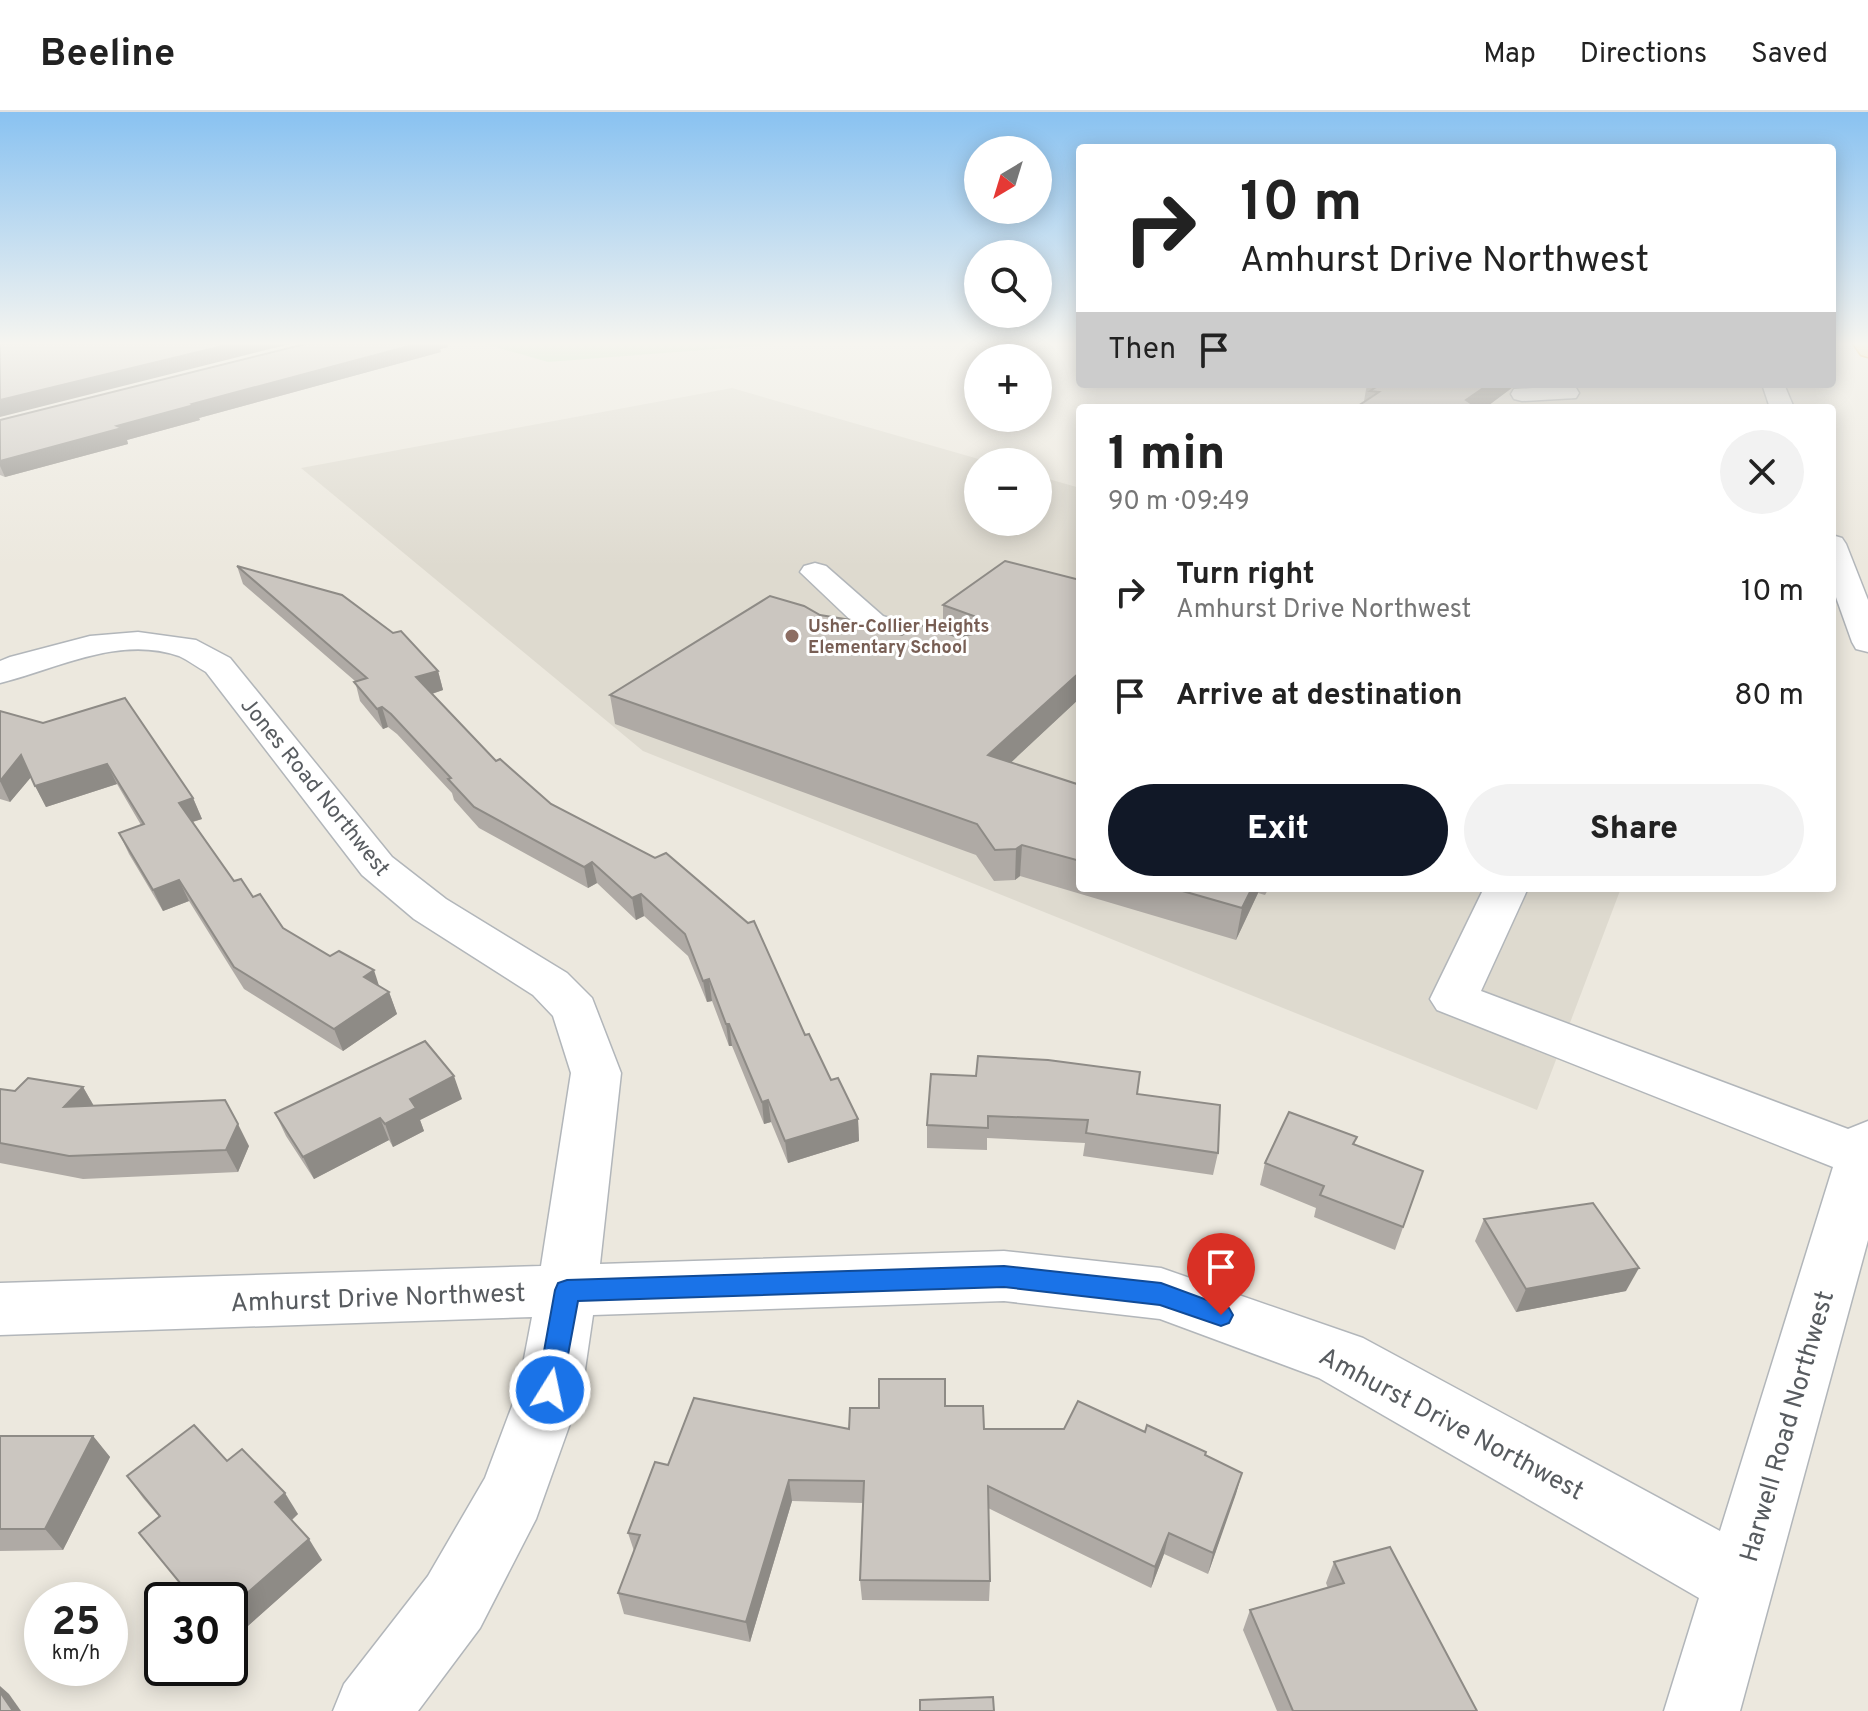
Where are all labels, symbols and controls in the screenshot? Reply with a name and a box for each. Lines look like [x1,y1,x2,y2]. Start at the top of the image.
text: Beeline [40,31,175,80]
text: Map [1483,37,1536,73]
text: Directions [1580,37,1707,73]
text: Saved [1751,37,1828,73]
north arrow [964,136,1052,224]
map controls [964,136,1052,536]
text: 10 m [1240,170,1362,240]
icon: right [1108,176,1212,280]
text: Amhurst Drive Northwest [1240,239,1649,285]
button: search [964,240,1052,328]
icon: arrive [1192,328,1236,372]
text: Then [1108,332,1176,369]
button: + [964,344,1052,432]
text: 1 min [1108,426,1225,486]
button: close [1720,430,1804,514]
button: − [964,448,1052,536]
text: 90 m · 09:49 [1108,486,1250,519]
text: Turn right [1176,557,1314,594]
icon: right [1108,570,1152,614]
text: 10 m [1741,574,1804,611]
text: Amhurst Drive Northwest [1176,594,1471,627]
place label: Usher-Collier Heights Elementary School [808,616,989,660]
marker: Usher-Collier Heights Elementary School [783,627,801,645]
icon: arrive [1108,674,1152,718]
text: Arrive at destination [1176,678,1462,715]
text: 80 m [1734,678,1804,715]
street label: Jones Road Northwest [234,693,395,882]
button: Exit [1108,784,1448,876]
button: Share [1464,784,1804,876]
pin [1187,1233,1255,1315]
icon: arrive [1199,1245,1243,1289]
street label: Amhurst Drive Northwest [230,1278,526,1321]
street label: Harwell Road Northwest [1734,1287,1843,1566]
street label: Amhurst Drive Northwest [1313,1341,1589,1509]
position arrow [508,1348,592,1432]
speed limit sign: 30 [144,1582,248,1686]
text: 25 [52,1599,100,1649]
text: km/h [52,1641,100,1667]

